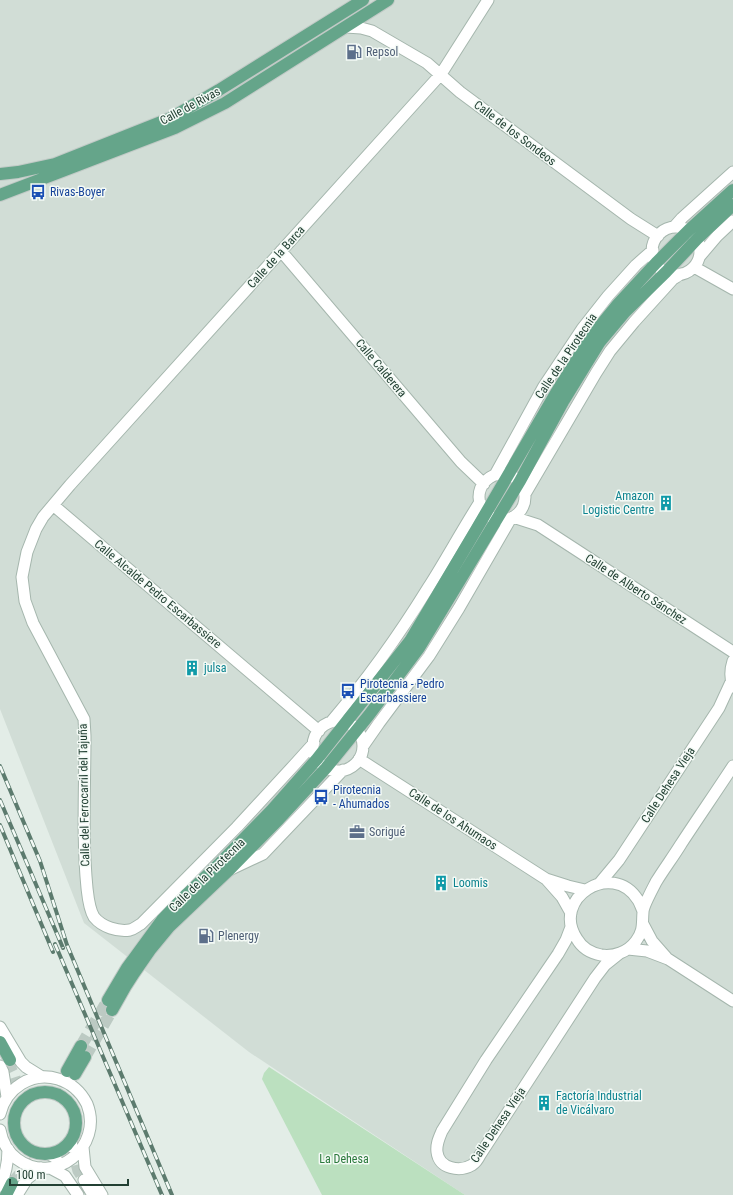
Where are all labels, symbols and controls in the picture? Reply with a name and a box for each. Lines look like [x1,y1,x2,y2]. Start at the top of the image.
fuel station icon: Repsol [345,43,363,61]
place label: Repsol [366,45,398,59]
street label: Calle de Rivas [158,84,222,128]
street label: Calle de los Sondeos [471,98,559,168]
bus stop icon: Rivas-Boyer [29,183,47,201]
place label: Rivas-Boyer [50,185,105,199]
street label: Calle de la Barca [244,223,308,291]
street label: Calle de la Pirotecnia [532,310,600,401]
street label: Calle Calderera [353,336,410,400]
place label: Amazon Logistic Centre [583,489,654,517]
building icon: Amazon Logistic Centre [657,494,675,512]
street label: Calle Alcalde Pedro Escarbassiere [92,537,225,652]
street label: Calle de Alberto Sánchez [583,551,689,627]
building icon: julsa [183,659,201,677]
place label: julsa [203,661,227,675]
place label: Pirotecnia - Pedro Escarbassiere [360,677,444,705]
bus stop icon: Pirotecnia - Pedro Escarbassiere [339,682,357,700]
street label: Calle del Ferrocarril del Tajuña [76,723,92,867]
street label: Calle Dehesa Vieja [638,744,698,826]
place label: Pirotecnia - Ahumados [333,783,389,811]
street label: Calle de los Ahumaos [406,785,500,853]
bus stop icon: Pirotecnia - Ahumados [312,788,330,806]
office icon: Sorigué [348,823,366,841]
place label: Sorigué [369,825,405,839]
street label: Calle de la Pirotecnia [166,835,248,915]
building icon: Loomis [432,874,450,892]
place label: Loomis [453,876,488,890]
fuel station icon: Plenergy [197,927,215,945]
place label: Plenergy [218,929,259,943]
street label: Calle Dehesa Vieja [468,1084,529,1165]
place label: Factoría Industrial de Vicálvaro [556,1089,642,1117]
building icon: Factoría Industrial de Vicálvaro [535,1094,553,1112]
park label: La Dehesa [319,1152,369,1166]
scale bar [10,1161,128,1187]
text: 100 m [16,1168,46,1182]

